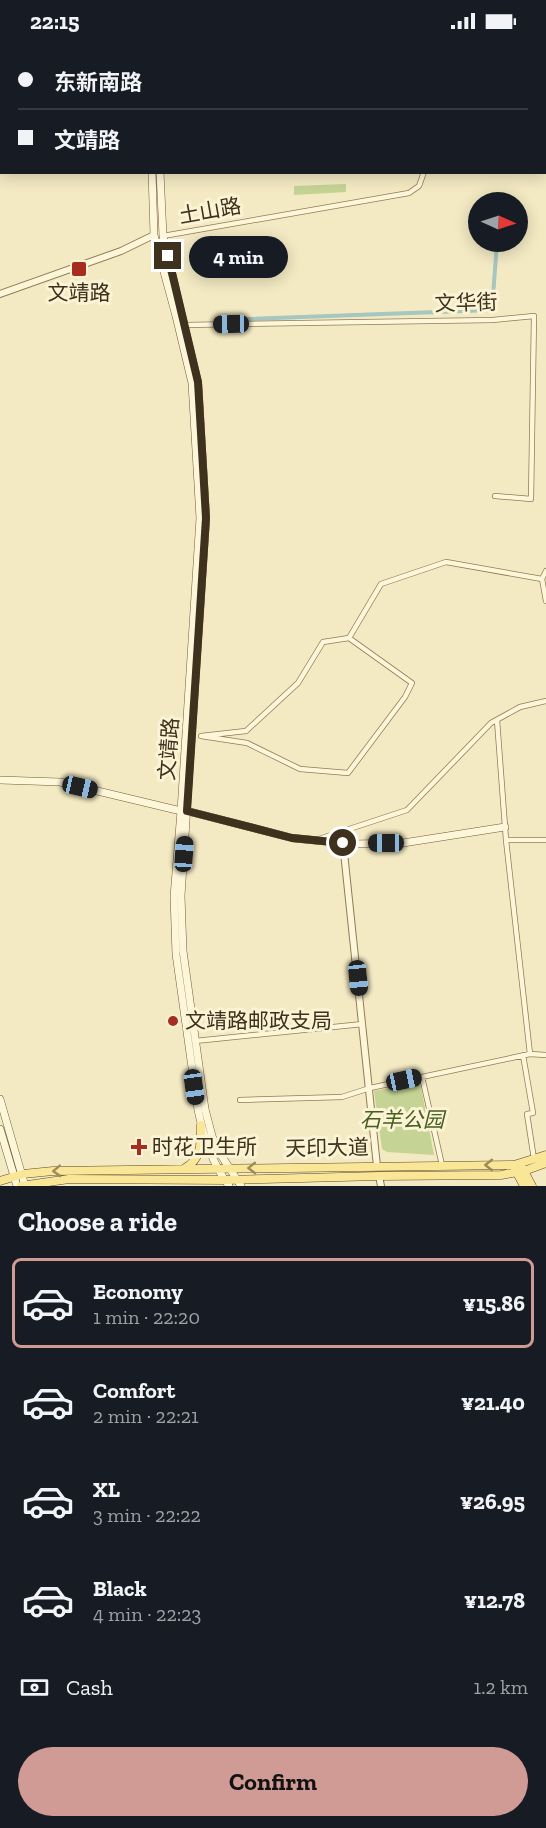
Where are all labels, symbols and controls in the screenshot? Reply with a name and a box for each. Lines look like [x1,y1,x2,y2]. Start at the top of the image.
text: 22:15 [30,8,79,35]
text: 东新南路 [54,69,142,96]
text: 文靖路 [54,127,120,154]
north arrow [468,192,528,252]
map controls [468,192,528,252]
street label: 土山路 [177,193,243,228]
callout: 4 min [189,235,288,277]
route end [154,242,181,269]
text: 4 min [213,245,264,269]
marker: 文靖路 [70,260,88,278]
place label: 文靖路 [48,280,111,305]
street label: 文华街 [434,289,498,316]
car [213,315,249,333]
street label: 文靖路 [154,717,183,781]
car [60,774,100,800]
route start [329,829,356,856]
car [368,834,404,852]
car [174,835,194,873]
car [347,959,369,997]
place label: 文靖路邮政支局 [185,1008,332,1033]
marker: 文靖路邮政支局 [166,1014,180,1028]
car [385,1067,423,1093]
car [183,1068,205,1106]
park label: 石羊公园 [360,1107,447,1132]
place label: 时花卫生所 [152,1134,257,1159]
street label: 天印大道 [285,1134,369,1161]
marker: 时花卫生所 [130,1138,148,1156]
one-way arrow [484,1159,493,1171]
one-way arrow [247,1161,256,1174]
one-way arrow [53,1164,62,1177]
text: Choose a ride [18,1206,177,1238]
icon: car [21,1276,75,1330]
text: Economy [93,1278,183,1305]
text: ¥15.86 [463,1290,525,1317]
text: 1 min · 22:20 [93,1305,200,1329]
icon: car [21,1375,75,1429]
text: Comfort [93,1377,175,1404]
text: ¥21.40 [461,1389,525,1416]
text: 2 min · 22:21 [93,1404,199,1428]
icon: car [21,1474,75,1528]
text: XL [93,1476,120,1503]
text: ¥26.95 [460,1488,525,1515]
text: 3 min · 22:22 [93,1503,201,1527]
icon: car [21,1573,75,1627]
text: Black [93,1575,147,1602]
text: ¥12.78 [464,1587,525,1614]
text: 4 min · 22:23 [93,1602,201,1626]
icon: cash [18,1671,51,1704]
text: Cash [66,1674,113,1701]
text: 1.2 km [474,1675,528,1699]
button: Confirm [18,1747,528,1816]

